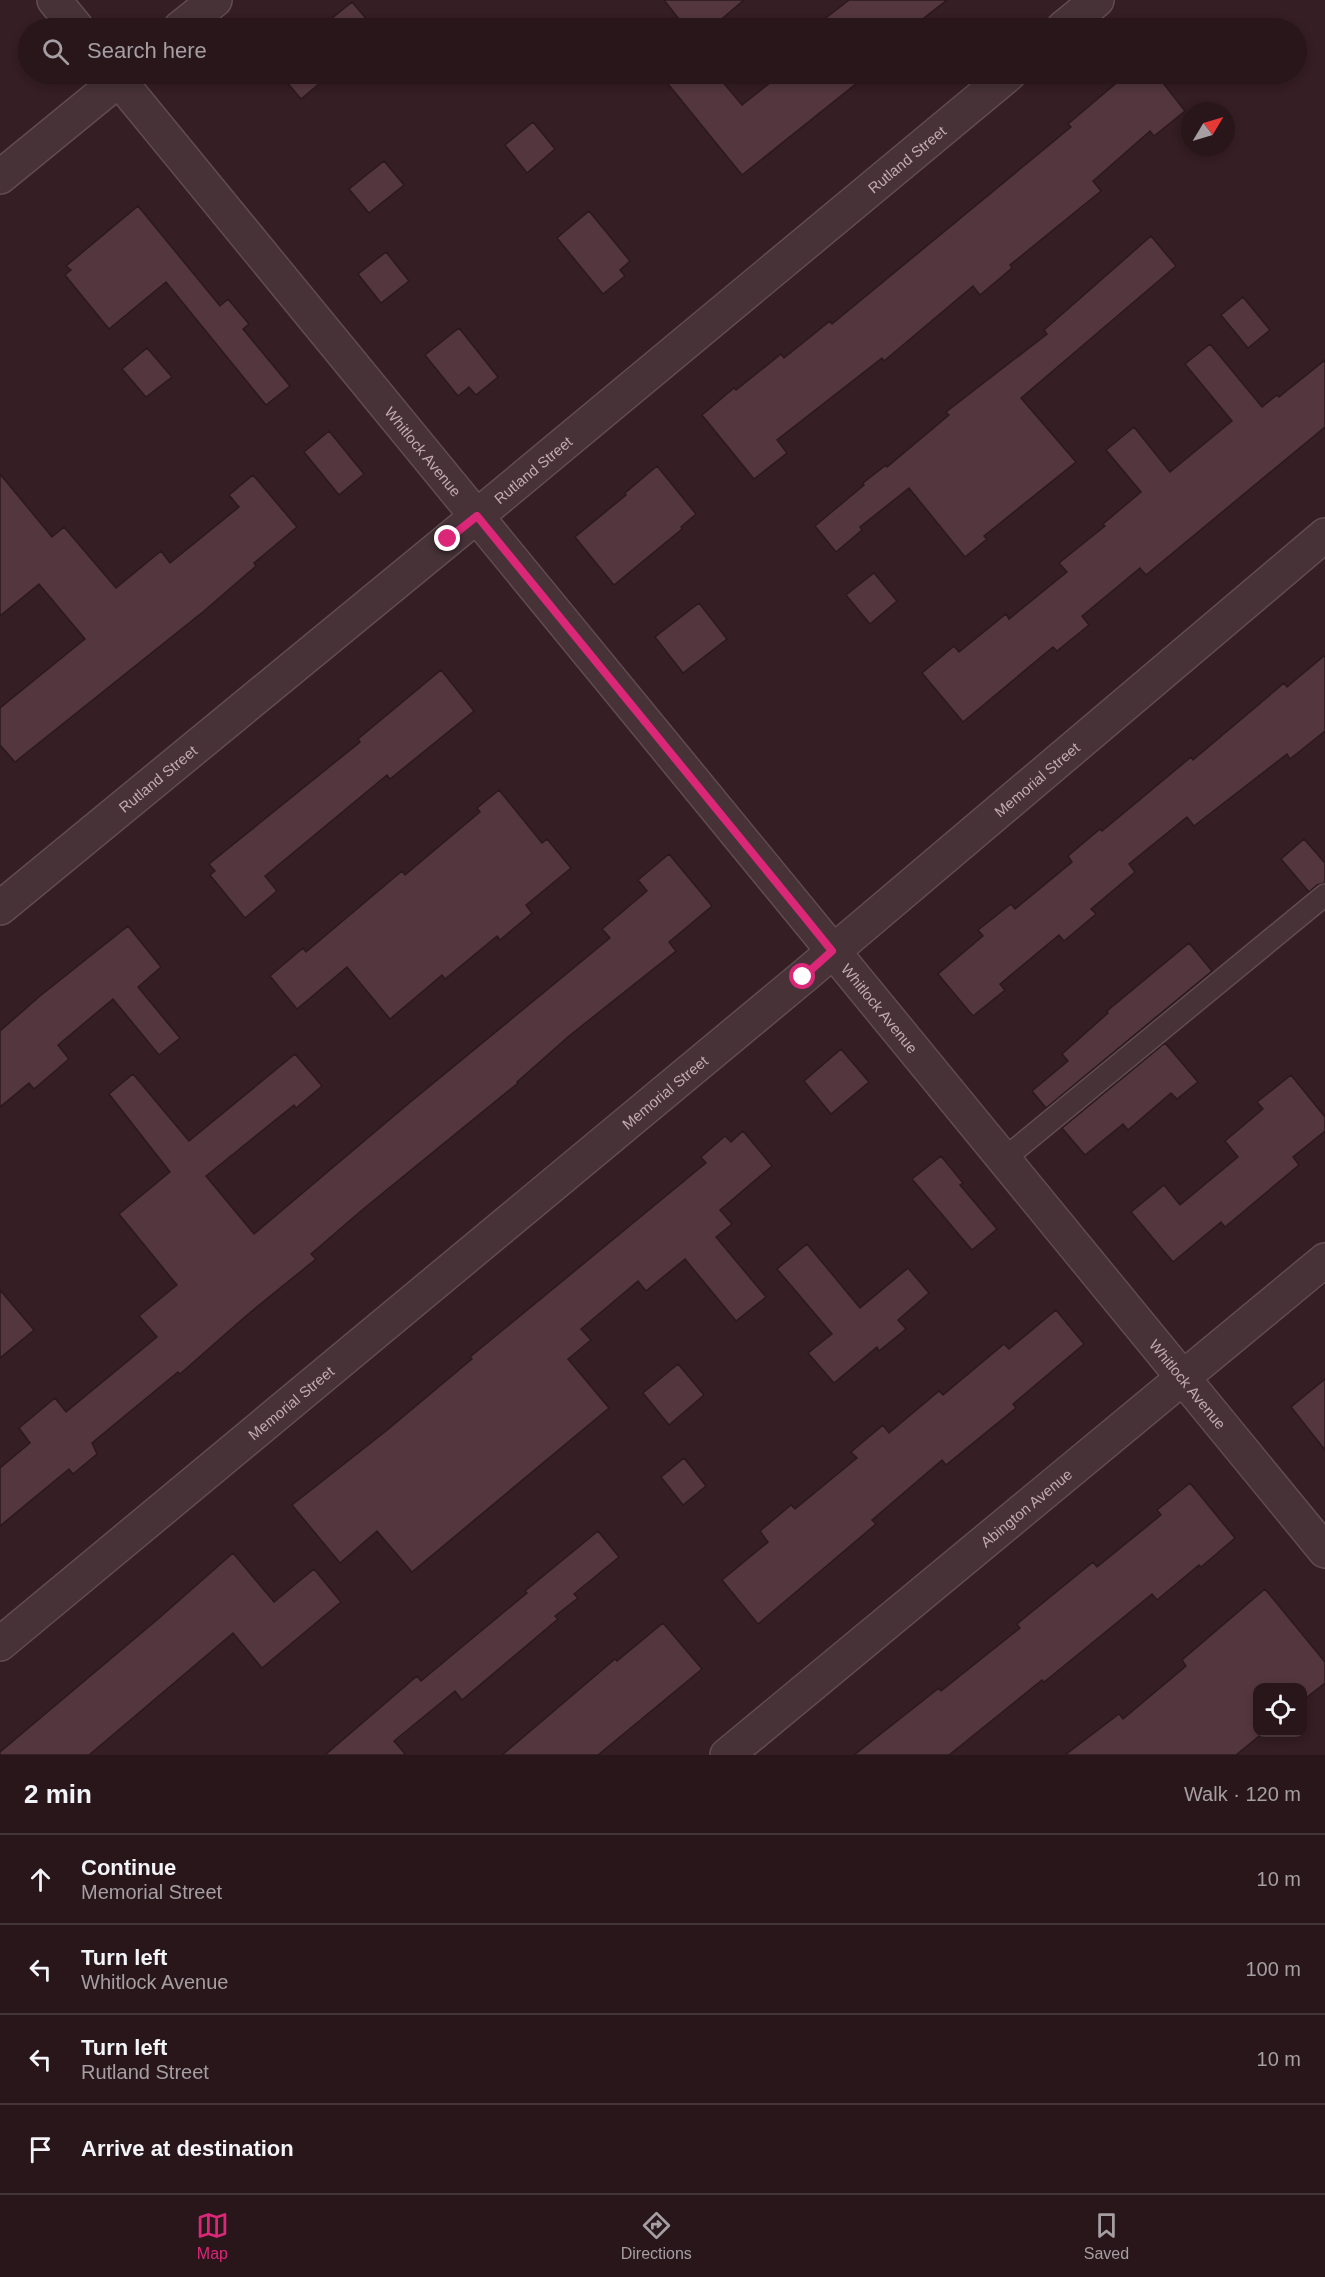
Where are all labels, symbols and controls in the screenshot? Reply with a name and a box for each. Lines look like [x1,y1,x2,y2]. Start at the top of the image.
search box [18,18,1307,84]
icon: search [39,35,72,68]
text: Search here [87,38,207,63]
north arrow [1181,102,1235,156]
street label: Rutland Street [864,121,950,196]
street label: Whitlock Avenue [382,403,465,500]
street label: Rutland Street [491,432,576,507]
route end [434,525,460,551]
street label: Memorial Street [991,738,1083,820]
street label: Rutland Street [115,741,201,816]
street label: Whitlock Avenue [838,960,922,1056]
route start [789,963,815,989]
street label: Memorial Street [618,1051,711,1132]
street label: Whitlock Avenue [1146,1336,1230,1432]
street label: Memorial Street [245,1362,338,1443]
street label: Abington Avenue [977,1465,1075,1550]
map controls [1253,1683,1307,1737]
button: locate [1253,1683,1307,1737]
text: 2 min [24,1779,92,1809]
text: Walk · 120 m [1184,1783,1301,1805]
text: Continue [81,1855,176,1880]
icon: ahead [24,1863,57,1896]
text: 10 m [1257,1868,1301,1890]
text: Memorial Street [81,1881,222,1903]
text: Turn left [81,1945,167,1970]
icon: left [24,1953,57,1986]
text: 100 m [1245,1958,1301,1980]
text: Whitlock Avenue [81,1971,229,1993]
text: Turn left [81,2035,167,2060]
icon: left [24,2043,57,2076]
text: 10 m [1257,2048,1301,2070]
text: Rutland Street [81,2061,209,2083]
icon: arrive [24,2133,57,2166]
text: Arrive at destination [81,2136,294,2161]
tab: Map [196,2209,229,2263]
tab: Directions [621,2209,692,2263]
tab: Saved [1084,2209,1129,2263]

